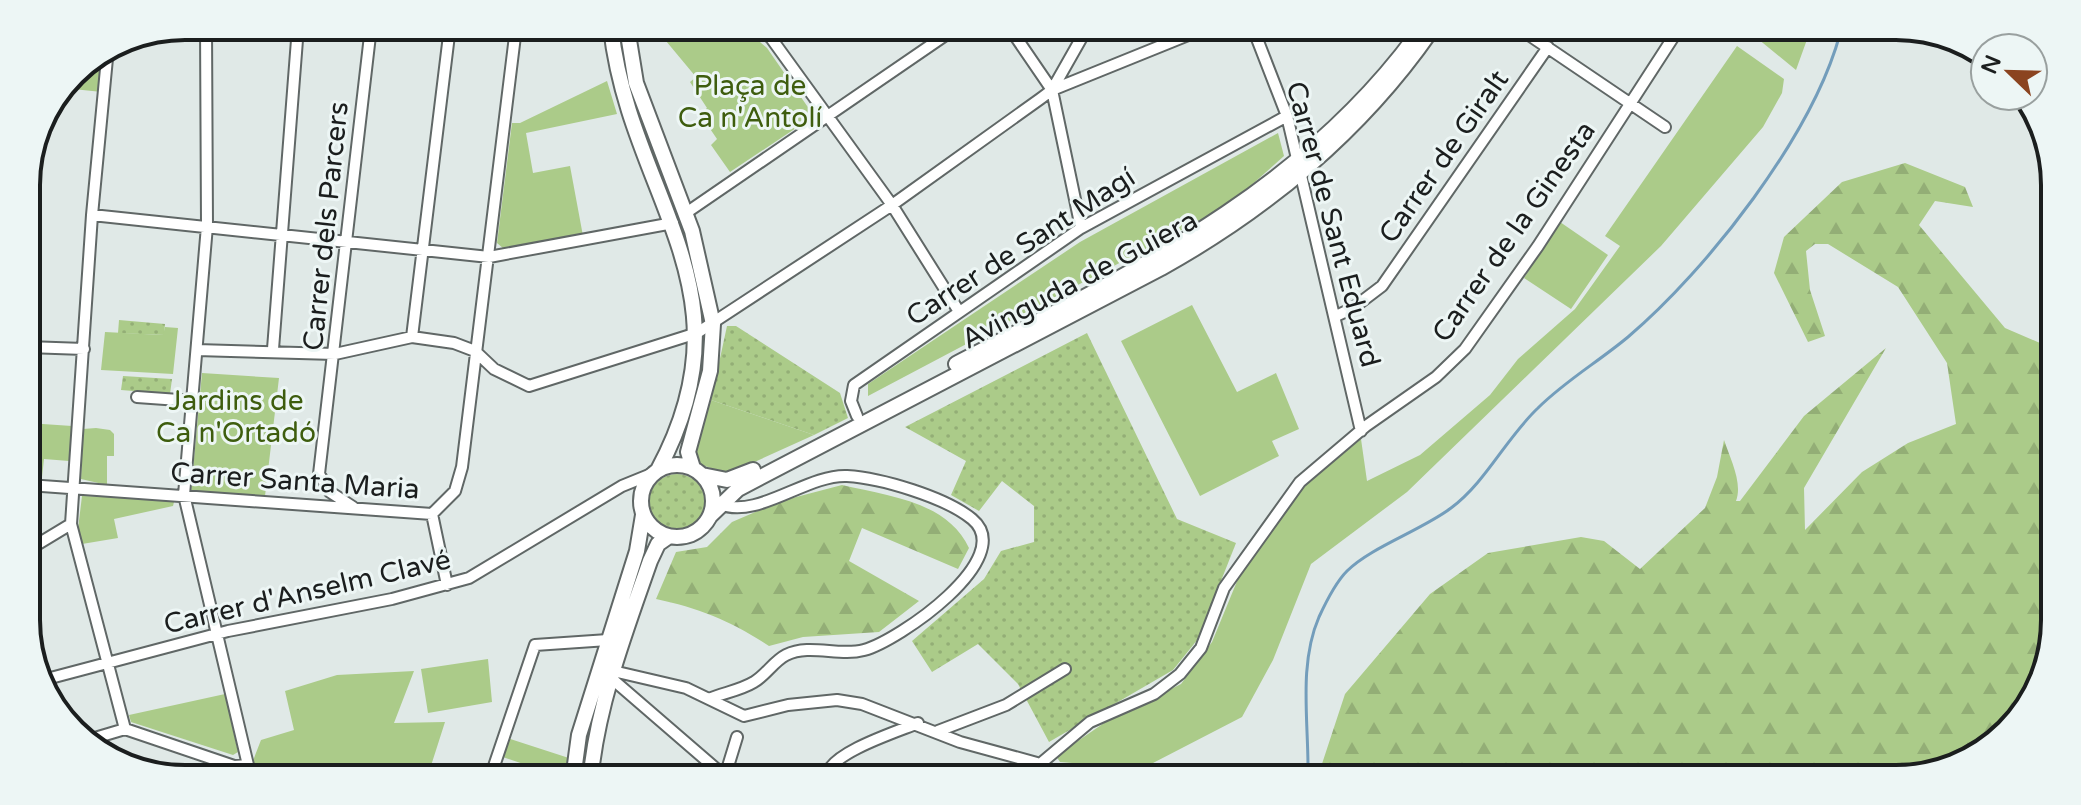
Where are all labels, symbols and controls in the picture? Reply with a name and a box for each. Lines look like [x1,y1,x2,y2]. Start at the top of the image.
north arrow [1969,32,2049,112]
text: N [1976,51,2007,78]
street label: Carrer de Giralt [1372,63,1516,250]
park label: Plaça de Ca n'Antolí [678,69,822,135]
street label: Carrer de Sant Eduard [1279,78,1388,371]
street label: Carrer dels Parcers [296,100,356,352]
street label: Carrer de la Ginesta [1425,115,1603,349]
street label: Carrer de Sant Magí [900,160,1141,334]
street label: Avinguda de Guiera [956,203,1203,357]
park label: Jardins de Ca n'Ortadó [156,384,316,450]
street label: Carrer Santa Maria [169,455,421,507]
street label: Carrer d'Anselm Clavé [160,542,454,642]

